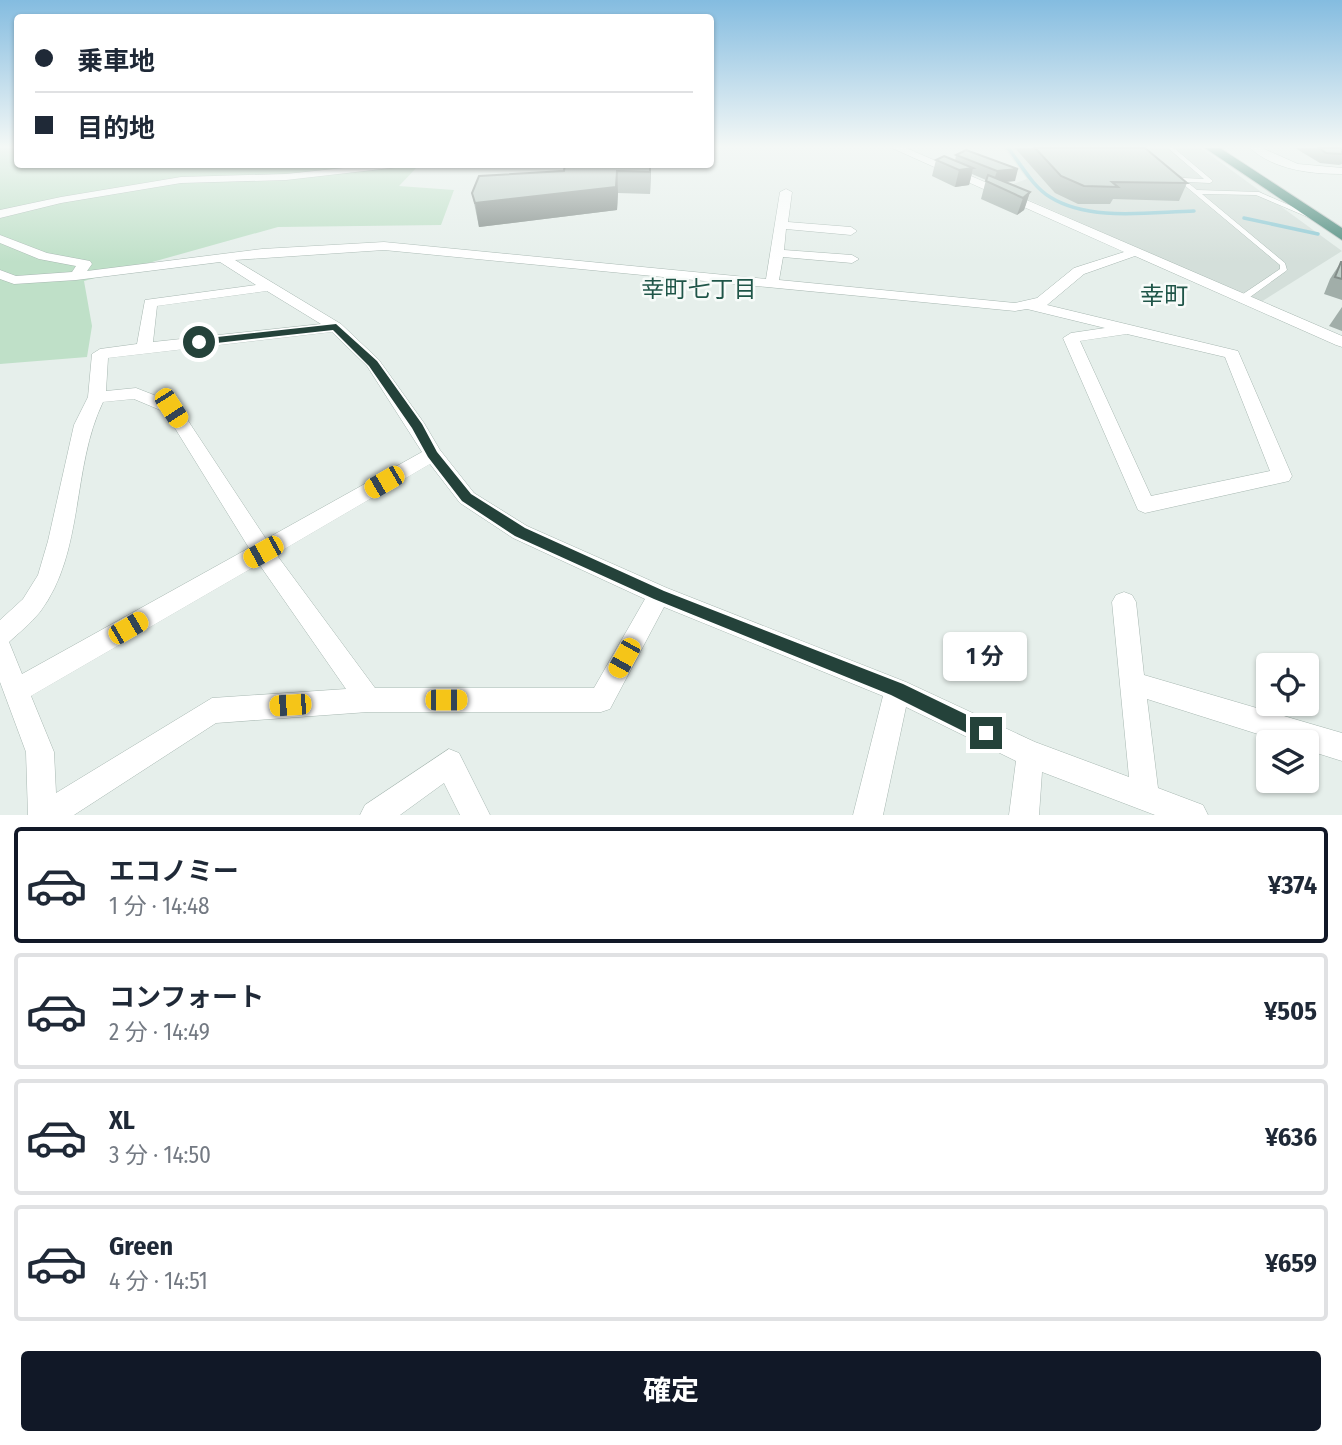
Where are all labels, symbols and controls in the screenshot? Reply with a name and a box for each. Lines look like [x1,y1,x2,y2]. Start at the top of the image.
text: 乗車地 [77,46,155,77]
text: 目的地 [77,113,155,144]
district label: 幸町七丁目 [642,275,757,303]
district label: 幸町 [1140,282,1188,310]
route start [183,326,215,358]
car [151,385,192,431]
car [361,462,408,502]
car [240,533,287,571]
car [105,608,152,648]
callout: 1 分 [944,632,1028,680]
car [605,635,644,681]
text: 1 分 [966,642,1004,670]
map controls [1256,653,1319,793]
button: locate [1256,653,1319,716]
car [426,690,468,711]
car [269,693,312,717]
route end [970,717,1002,749]
button: layers [1256,730,1319,793]
icon: car [25,854,88,917]
text: エコノミー [109,856,239,887]
text: ¥374 [1268,870,1317,901]
text: 1 分 · 14:48 [109,892,210,920]
icon: car [25,980,88,1043]
text: コンフォート [109,982,264,1013]
text: ¥505 [1264,996,1317,1027]
text: 2 分 · 14:49 [109,1018,210,1046]
text: XL [109,1105,135,1136]
icon: car [25,1106,88,1169]
text: ¥636 [1265,1122,1317,1153]
text: 3 分 · 14:50 [109,1141,211,1169]
text: Green [109,1231,173,1262]
icon: car [25,1232,88,1295]
text: ¥659 [1265,1248,1317,1279]
text: 4 分 · 14:51 [109,1267,208,1295]
button: 確定 [21,1351,1321,1431]

